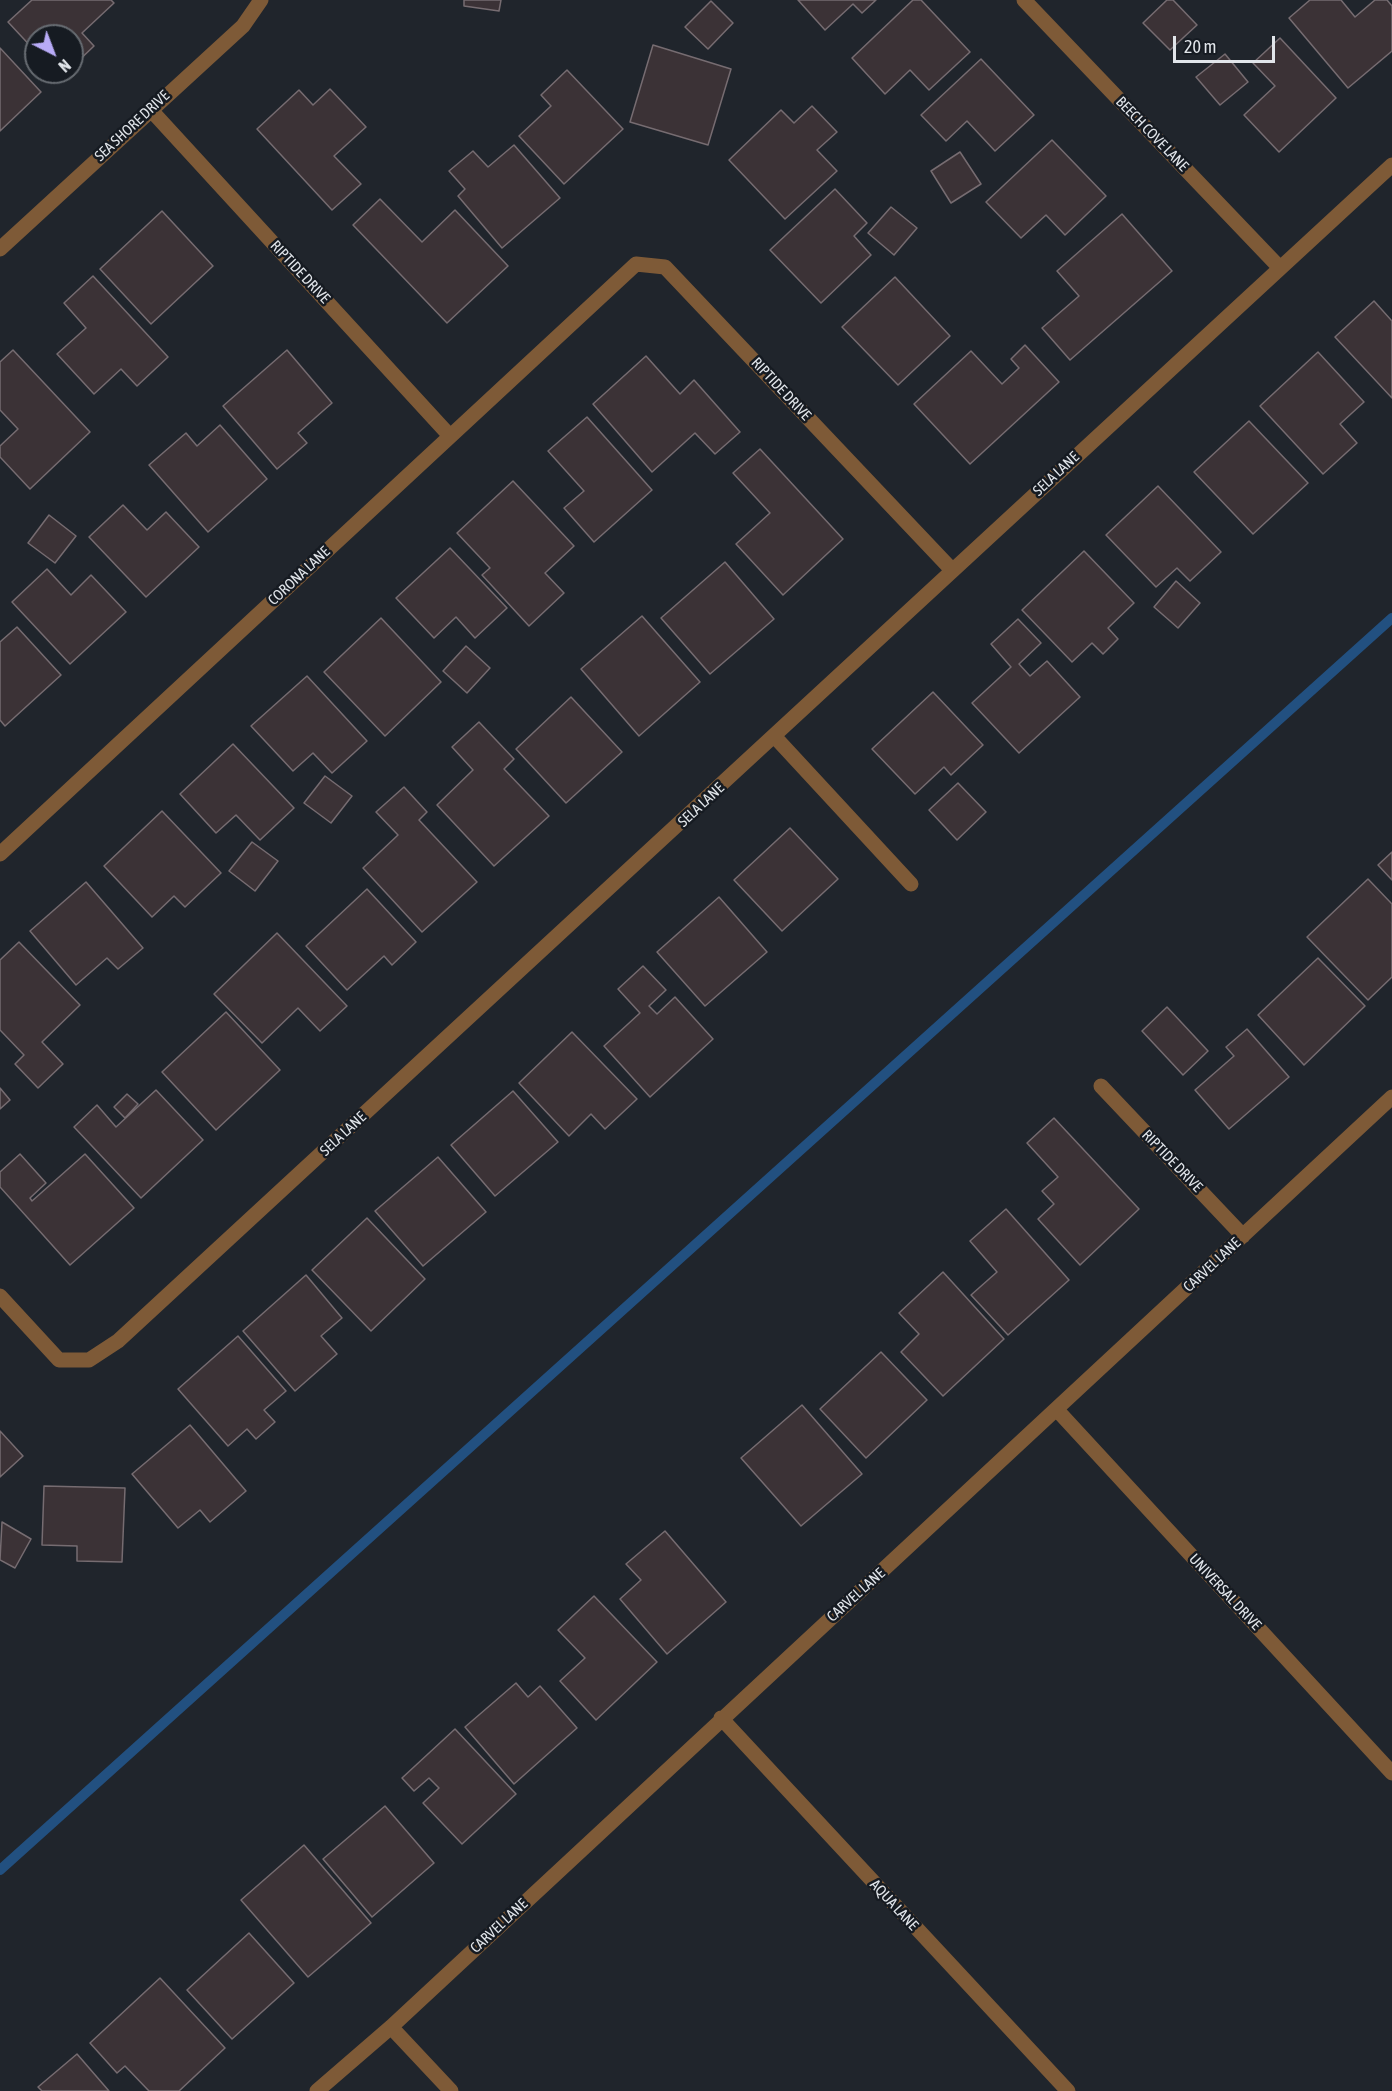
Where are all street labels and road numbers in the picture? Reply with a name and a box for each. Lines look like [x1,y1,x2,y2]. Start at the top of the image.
street label: SEA SHORE DRIVE [91,87,173,165]
street label: BEECH COVE LANE [1112,93,1192,175]
street label: RIPTIDE DRIVE [266,237,334,307]
street label: RIPTIDE DRIVE [747,354,815,424]
street label: SELA LANE [1029,448,1083,500]
street label: CORONA LANE [264,543,334,609]
street label: SELA LANE [674,779,728,831]
street label: SELA LANE [316,1108,370,1160]
street label: RIPTIDE DRIVE [1138,1126,1206,1196]
street label: CARVEL LANE [1180,1234,1244,1296]
street label: UNIVERSAL DRIVE [1185,1550,1265,1634]
street label: CARVEL LANE [823,1564,889,1626]
street label: AQUA LANE [866,1876,922,1934]
street label: CARVEL LANE [467,1895,531,1957]

